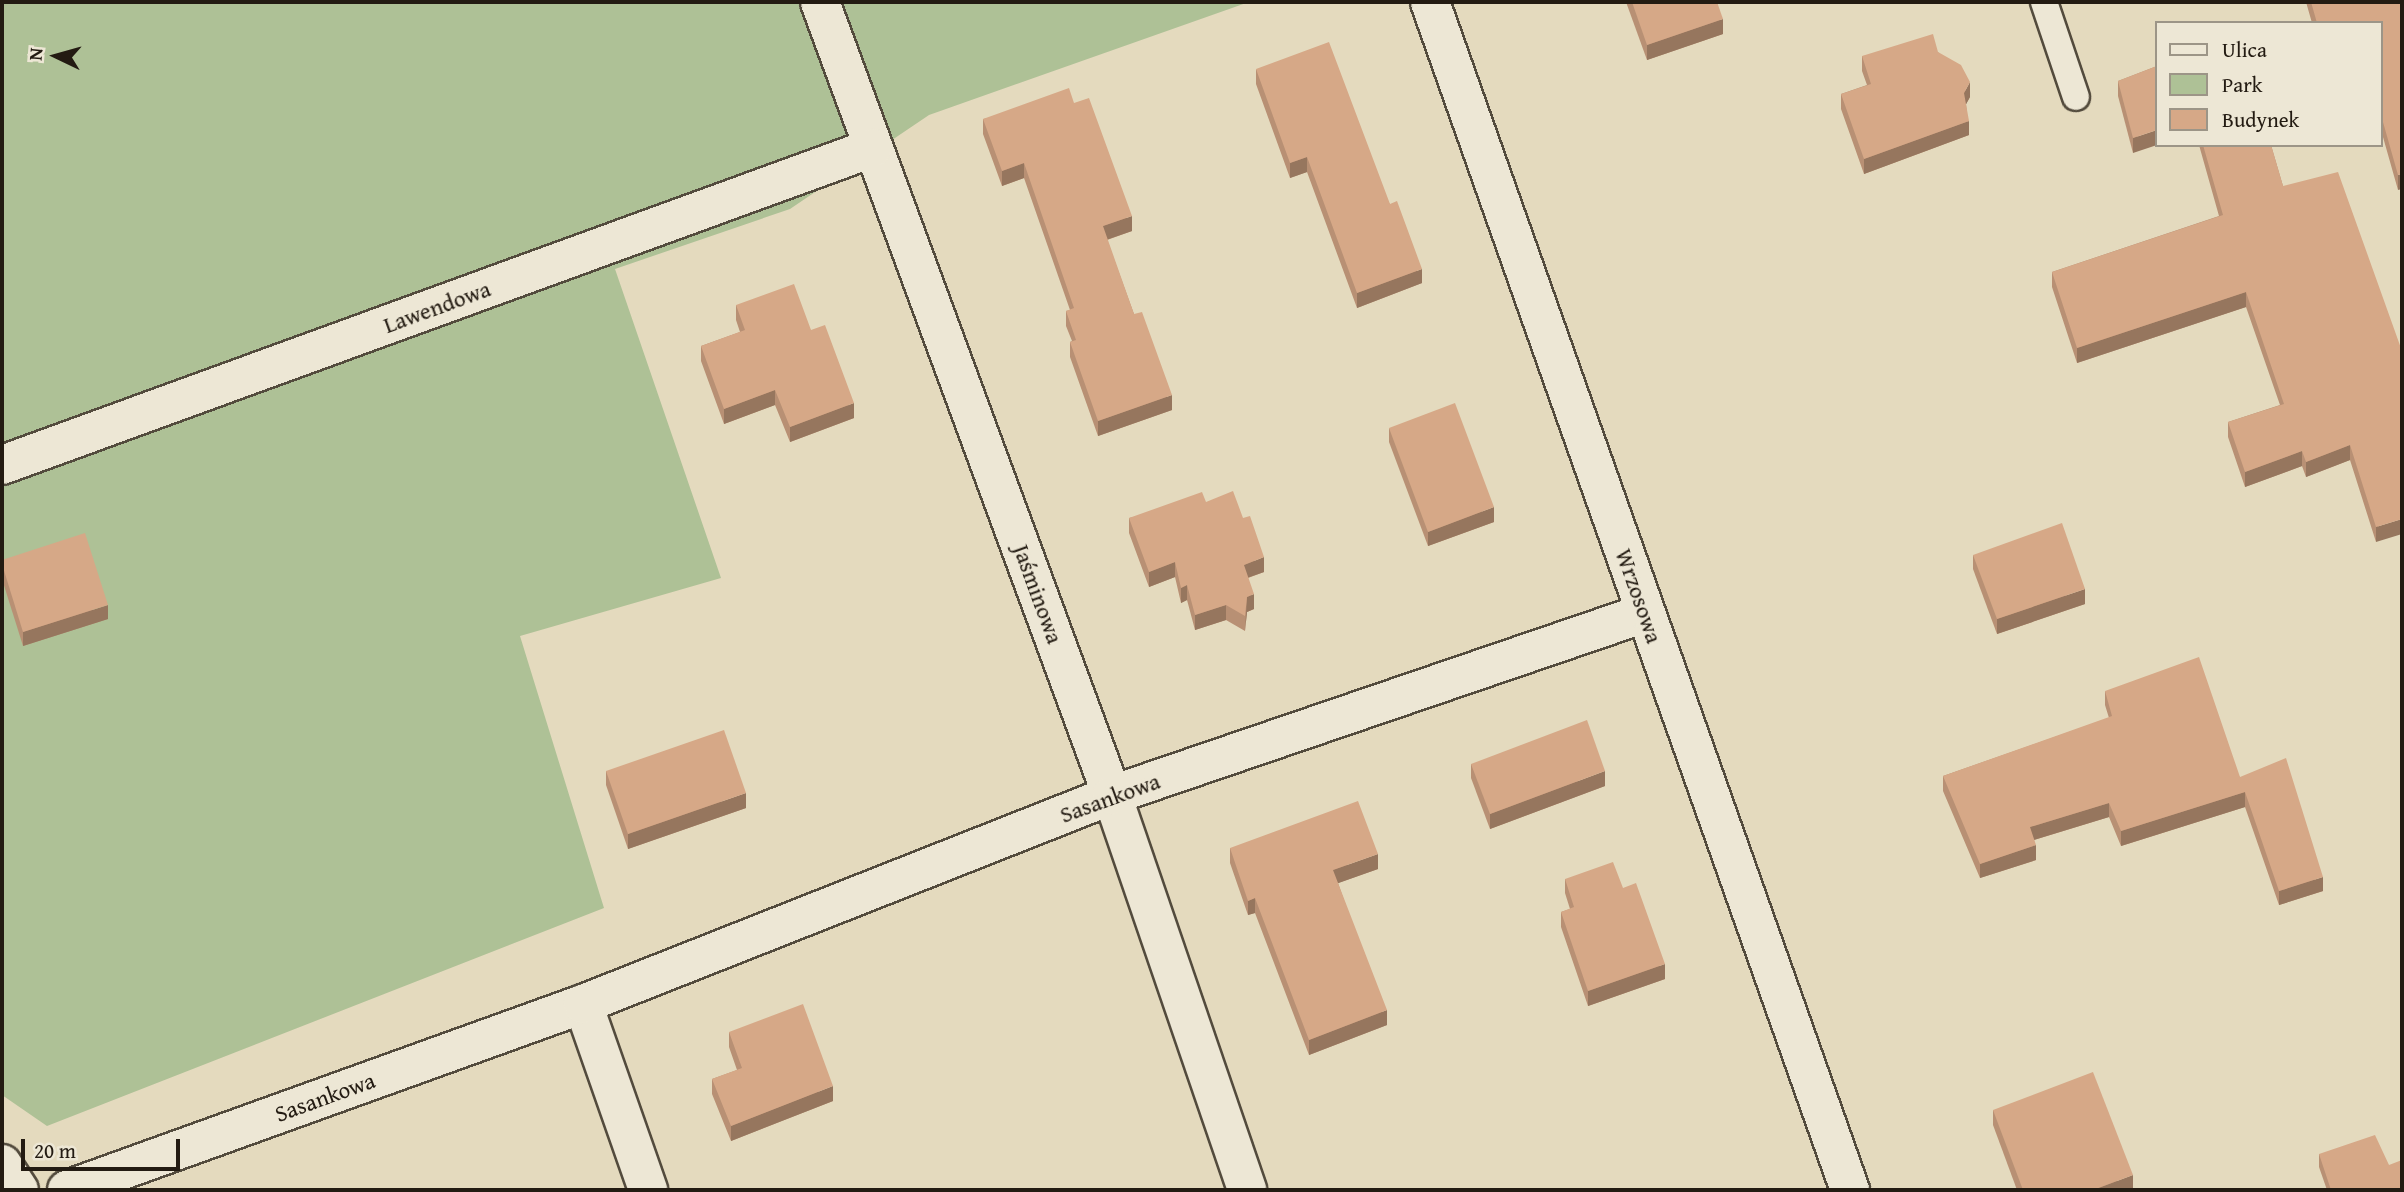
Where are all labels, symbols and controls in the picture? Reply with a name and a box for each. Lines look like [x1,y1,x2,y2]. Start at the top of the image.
north arrow [21,21,91,91]
legend [2156,21,2383,147]
text: Ulica [2222,34,2267,65]
text: N [21,47,50,62]
text: Park [2222,69,2263,100]
text: Budynek [2222,104,2299,135]
street label: Lawendowa [380,275,494,339]
street label: Jaśminowa [1007,541,1069,647]
street label: Wrzosowa [1610,545,1668,647]
street label: Sasankowa [1056,767,1164,829]
street label: Sasankowa [271,1066,379,1128]
scale bar [24,1126,184,1170]
text: 20 m [34,1135,76,1166]

